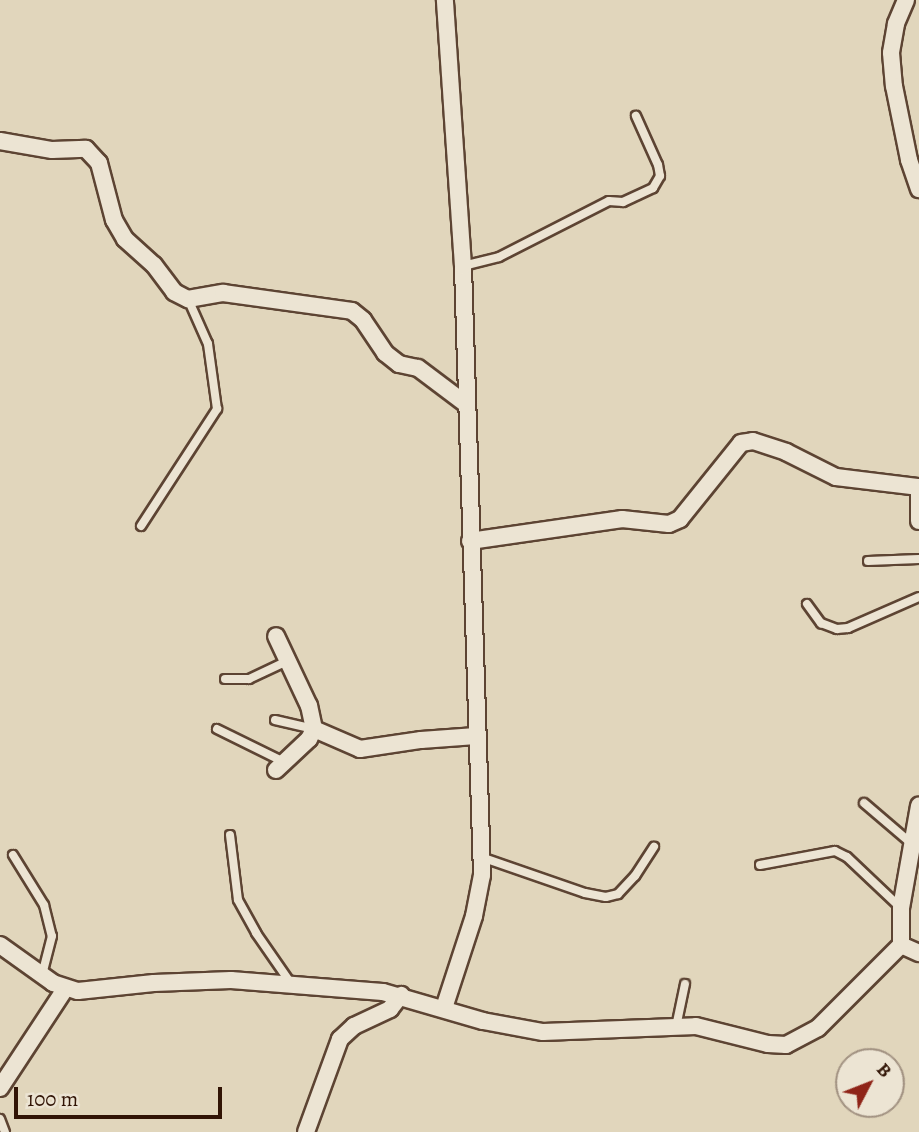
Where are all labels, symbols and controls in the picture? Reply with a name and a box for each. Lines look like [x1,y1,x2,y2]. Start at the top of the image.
north arrow [835,1048,905,1118]
text: B [870,1057,898,1083]
scale bar [18,1072,226,1116]
text: 100 m [27,1085,78,1113]

